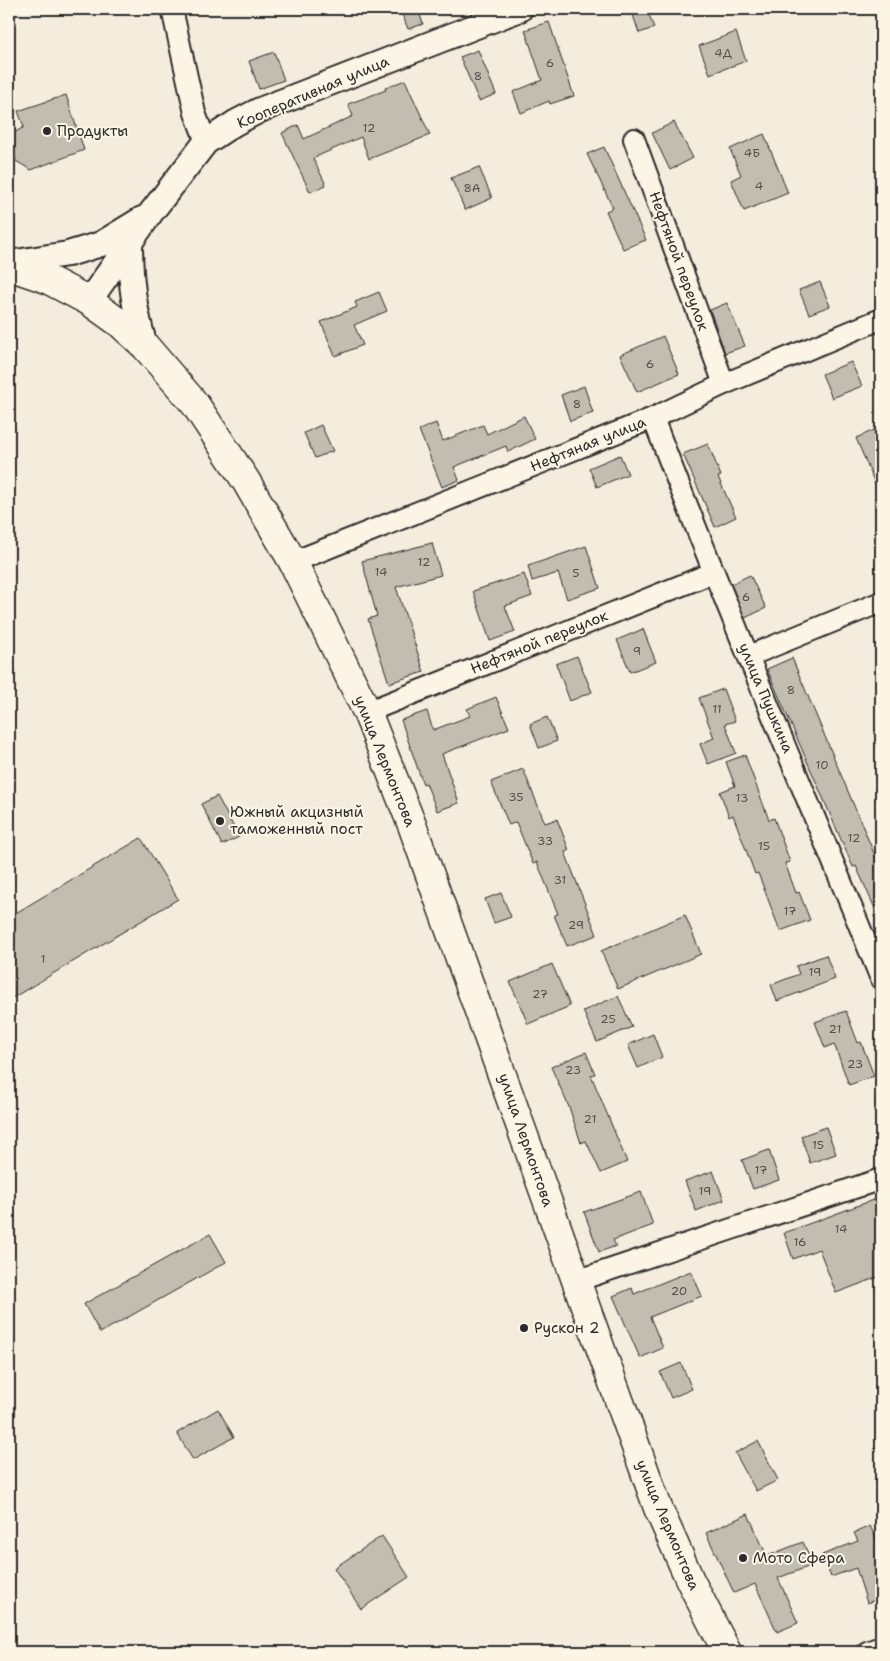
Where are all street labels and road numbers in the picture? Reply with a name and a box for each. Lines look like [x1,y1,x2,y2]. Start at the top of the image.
street label: Кооперативная улица [234,51,393,133]
street label: Нефтяной переулок [645,189,713,333]
street label: Нефтяная улица [527,411,649,476]
street label: Нефтяной переулок [467,605,611,679]
street label: улица Пушкина [734,640,798,757]
street label: улица Лермонтова [349,692,421,830]
street label: улица Лермонтова [494,1071,558,1210]
street label: улица Лермонтова [631,1457,705,1594]

